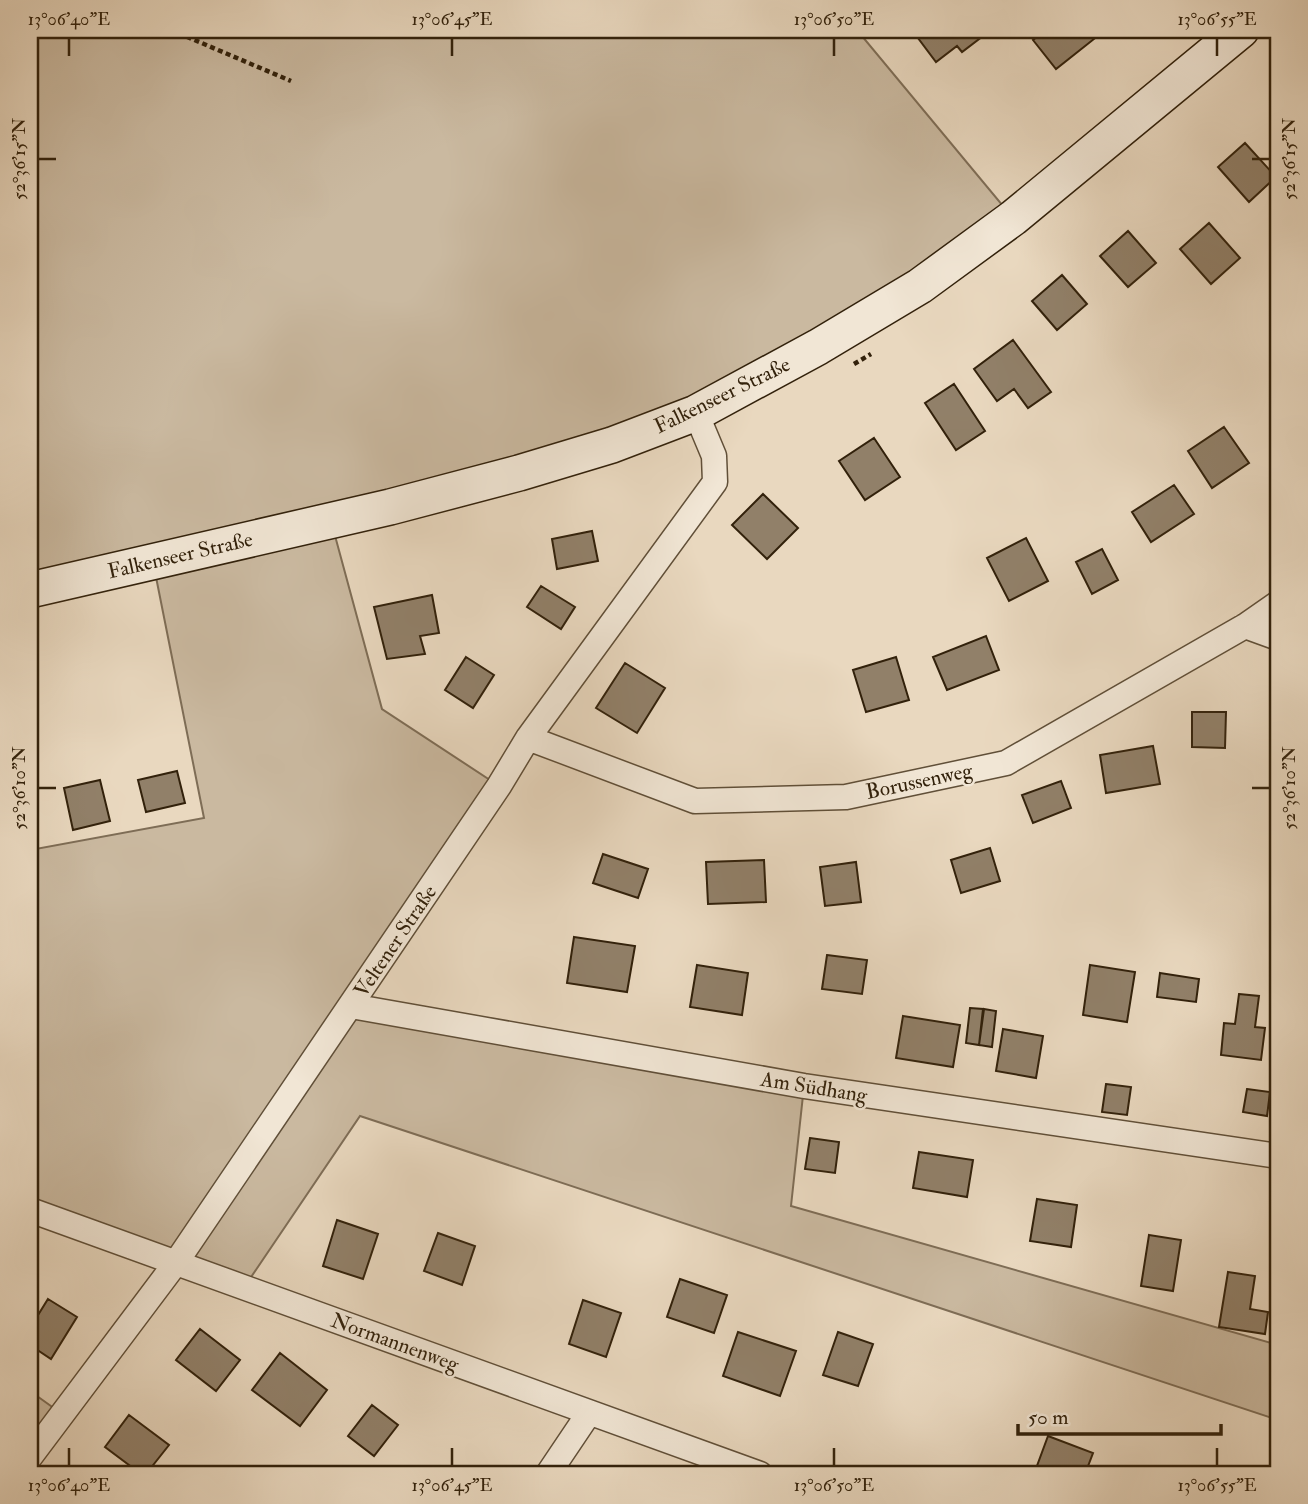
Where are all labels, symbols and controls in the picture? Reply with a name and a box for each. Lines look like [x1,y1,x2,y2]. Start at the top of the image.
text: 13°06'40"E [28,8,110,31]
text: 13°06'45"E [411,8,493,31]
text: 13°06'50"E [794,8,874,31]
text: 13°06'55"E [1177,8,1257,31]
text: 52°36'15"N [8,118,31,200]
text: 52°36'15"N [1278,118,1301,200]
street label: Falkenseer Straße [650,351,795,440]
street label: Falkenseer Straße [105,526,255,585]
text: 52°36'10"N [8,746,31,830]
text: 52°36'10"N [1278,746,1301,830]
street label: Borussenweg [863,757,975,806]
street label: Veltener Straße [348,880,443,1003]
street label: Am Südhang [758,1066,870,1109]
street label: Normannenweg [327,1307,463,1378]
scale bar [1018,1392,1220,1436]
text: 50 m [1028,1404,1069,1431]
text: 13°06'40"E [28,1474,110,1497]
text: 13°06'45"E [411,1474,493,1497]
text: 13°06'50"E [794,1474,874,1497]
text: 13°06'55"E [1177,1474,1257,1497]

